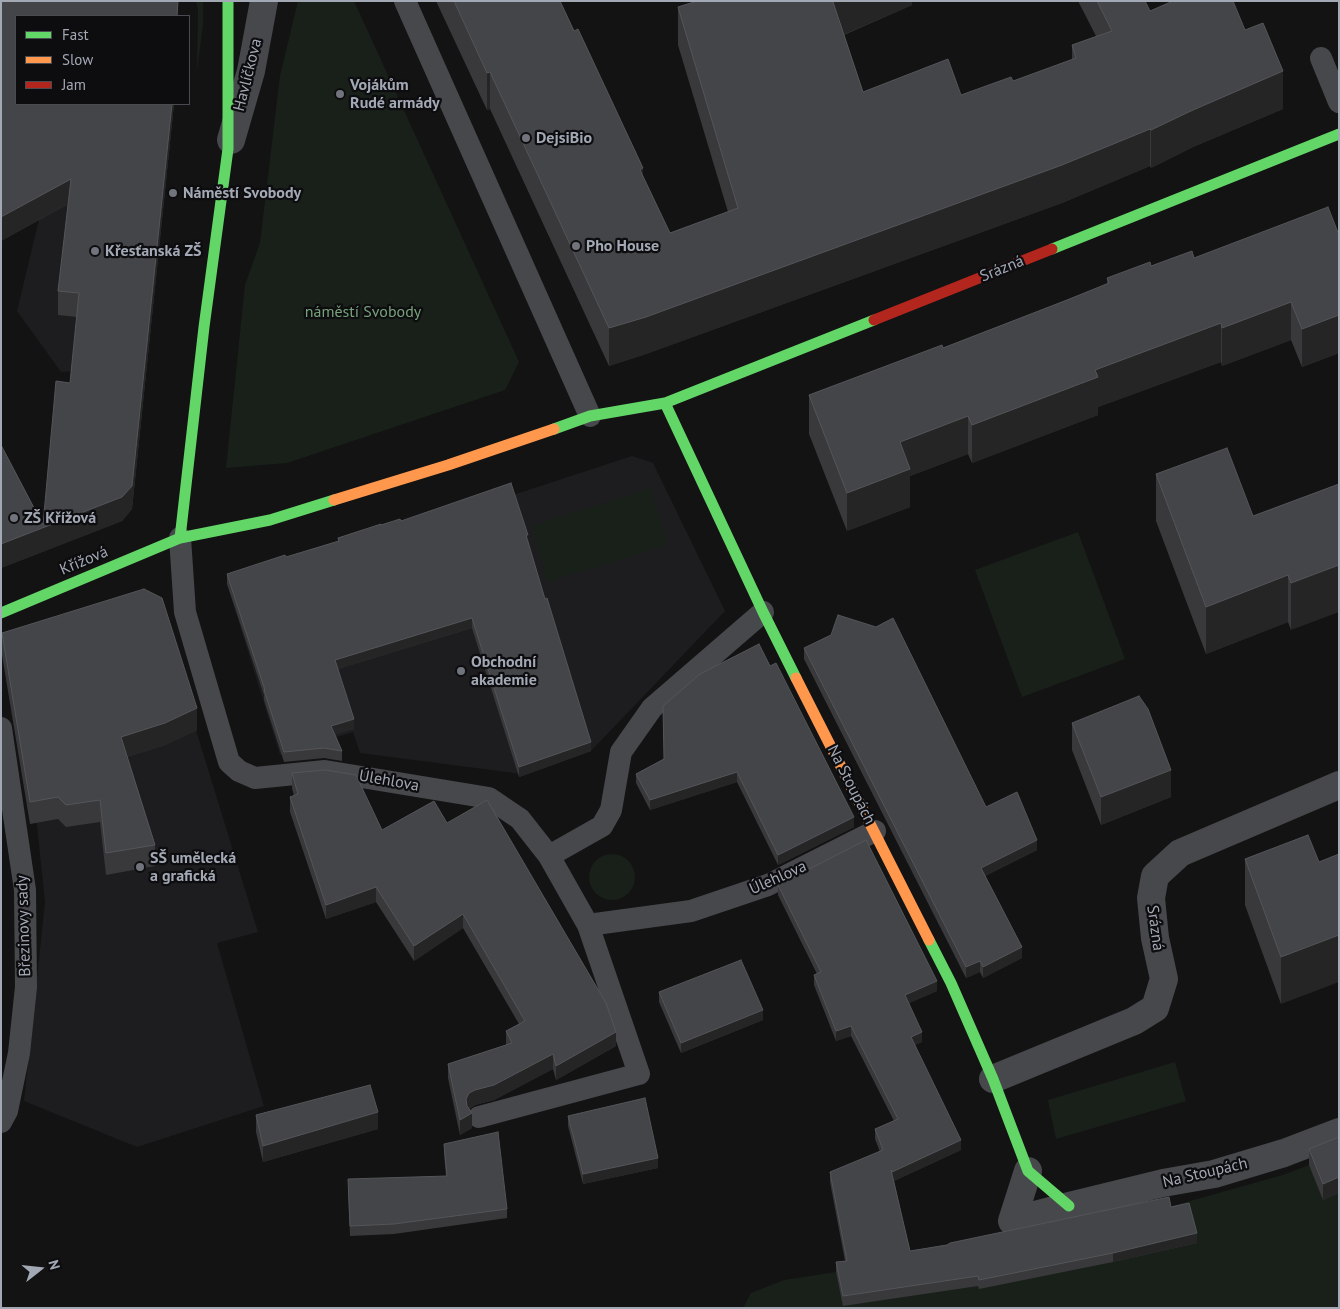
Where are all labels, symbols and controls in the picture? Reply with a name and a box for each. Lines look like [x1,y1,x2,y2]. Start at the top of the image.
legend [15,15,190,105]
text: Fast [62,25,89,44]
street label: Havlíčkova [230,37,266,113]
text: Slow [62,50,93,69]
text: Jam [62,75,86,94]
place label: Vojákům Rudé armády [350,75,440,113]
marker: Vojákům Rudé armády [334,88,346,100]
place label: DejsiBio [536,128,592,148]
marker: DejsiBio [520,132,532,144]
place label: Náměstí Svobody [183,183,301,203]
marker: Náměstí Svobody [167,187,179,199]
place label: Pho House [586,236,659,256]
marker: Pho House [570,240,582,252]
place label: Křesťanská ZŠ [105,241,202,261]
marker: Křesťanská ZŠ [89,245,101,257]
street label: Srázná [977,252,1027,286]
park label: náměstí Svobody [305,302,421,322]
place label: ZŠ Křížová [24,508,96,528]
marker: ZŠ Křížová [8,512,20,524]
street label: Křížová [57,542,111,580]
place label: Obchodní akademie [471,652,537,690]
marker: Obchodní akademie [455,665,467,677]
street label: Na Stoupách [823,742,879,828]
street label: Úlehlova [357,766,421,796]
place label: SŠ umělecká a grafická [150,848,236,886]
street label: Úlehlova [746,857,810,899]
marker: SŠ umělecká a grafická [134,861,146,873]
street label: Březinovy sady [13,875,35,977]
street label: Srázná [1142,904,1168,952]
street label: Na Stoupách [1161,1154,1249,1192]
north arrow [15,1244,65,1294]
text: N [44,1258,64,1272]

